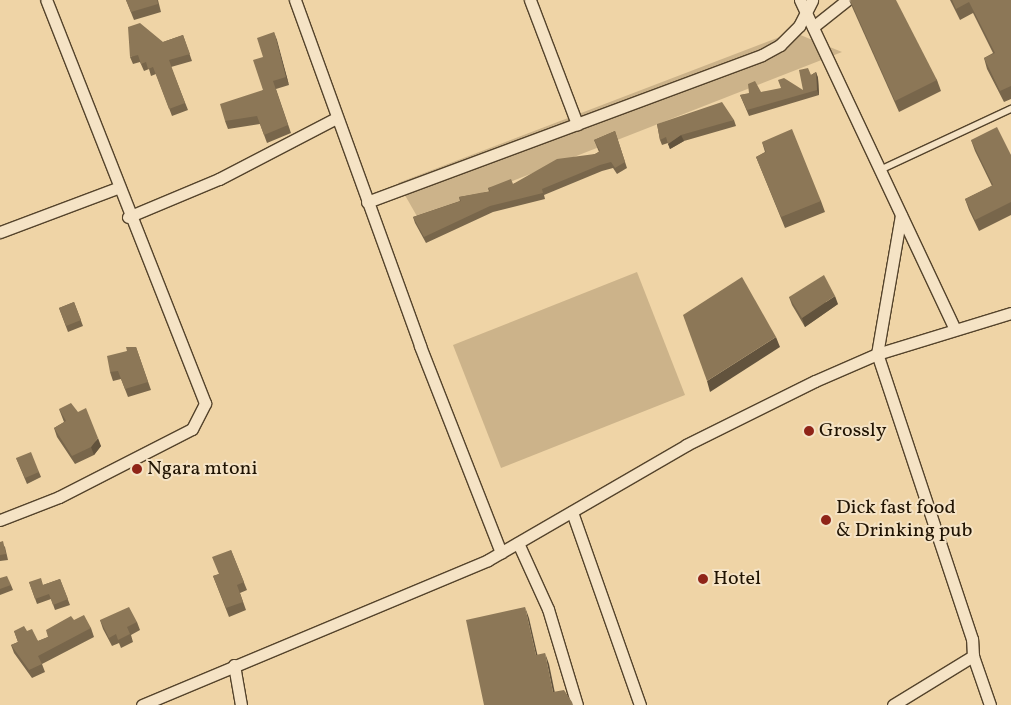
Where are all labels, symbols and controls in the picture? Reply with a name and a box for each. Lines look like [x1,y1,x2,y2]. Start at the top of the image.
place label: Grossly [819,419,887,443]
marker: Grossly [803,425,815,437]
place label: Ngara mtoni [147,457,257,481]
marker: Ngara mtoni [131,463,143,475]
place label: Dick fast food & Drinking pub [836,496,973,543]
marker: Dick fast food & Drinking pub [820,514,832,526]
place label: Hotel [713,567,761,591]
marker: Hotel [697,573,709,585]

